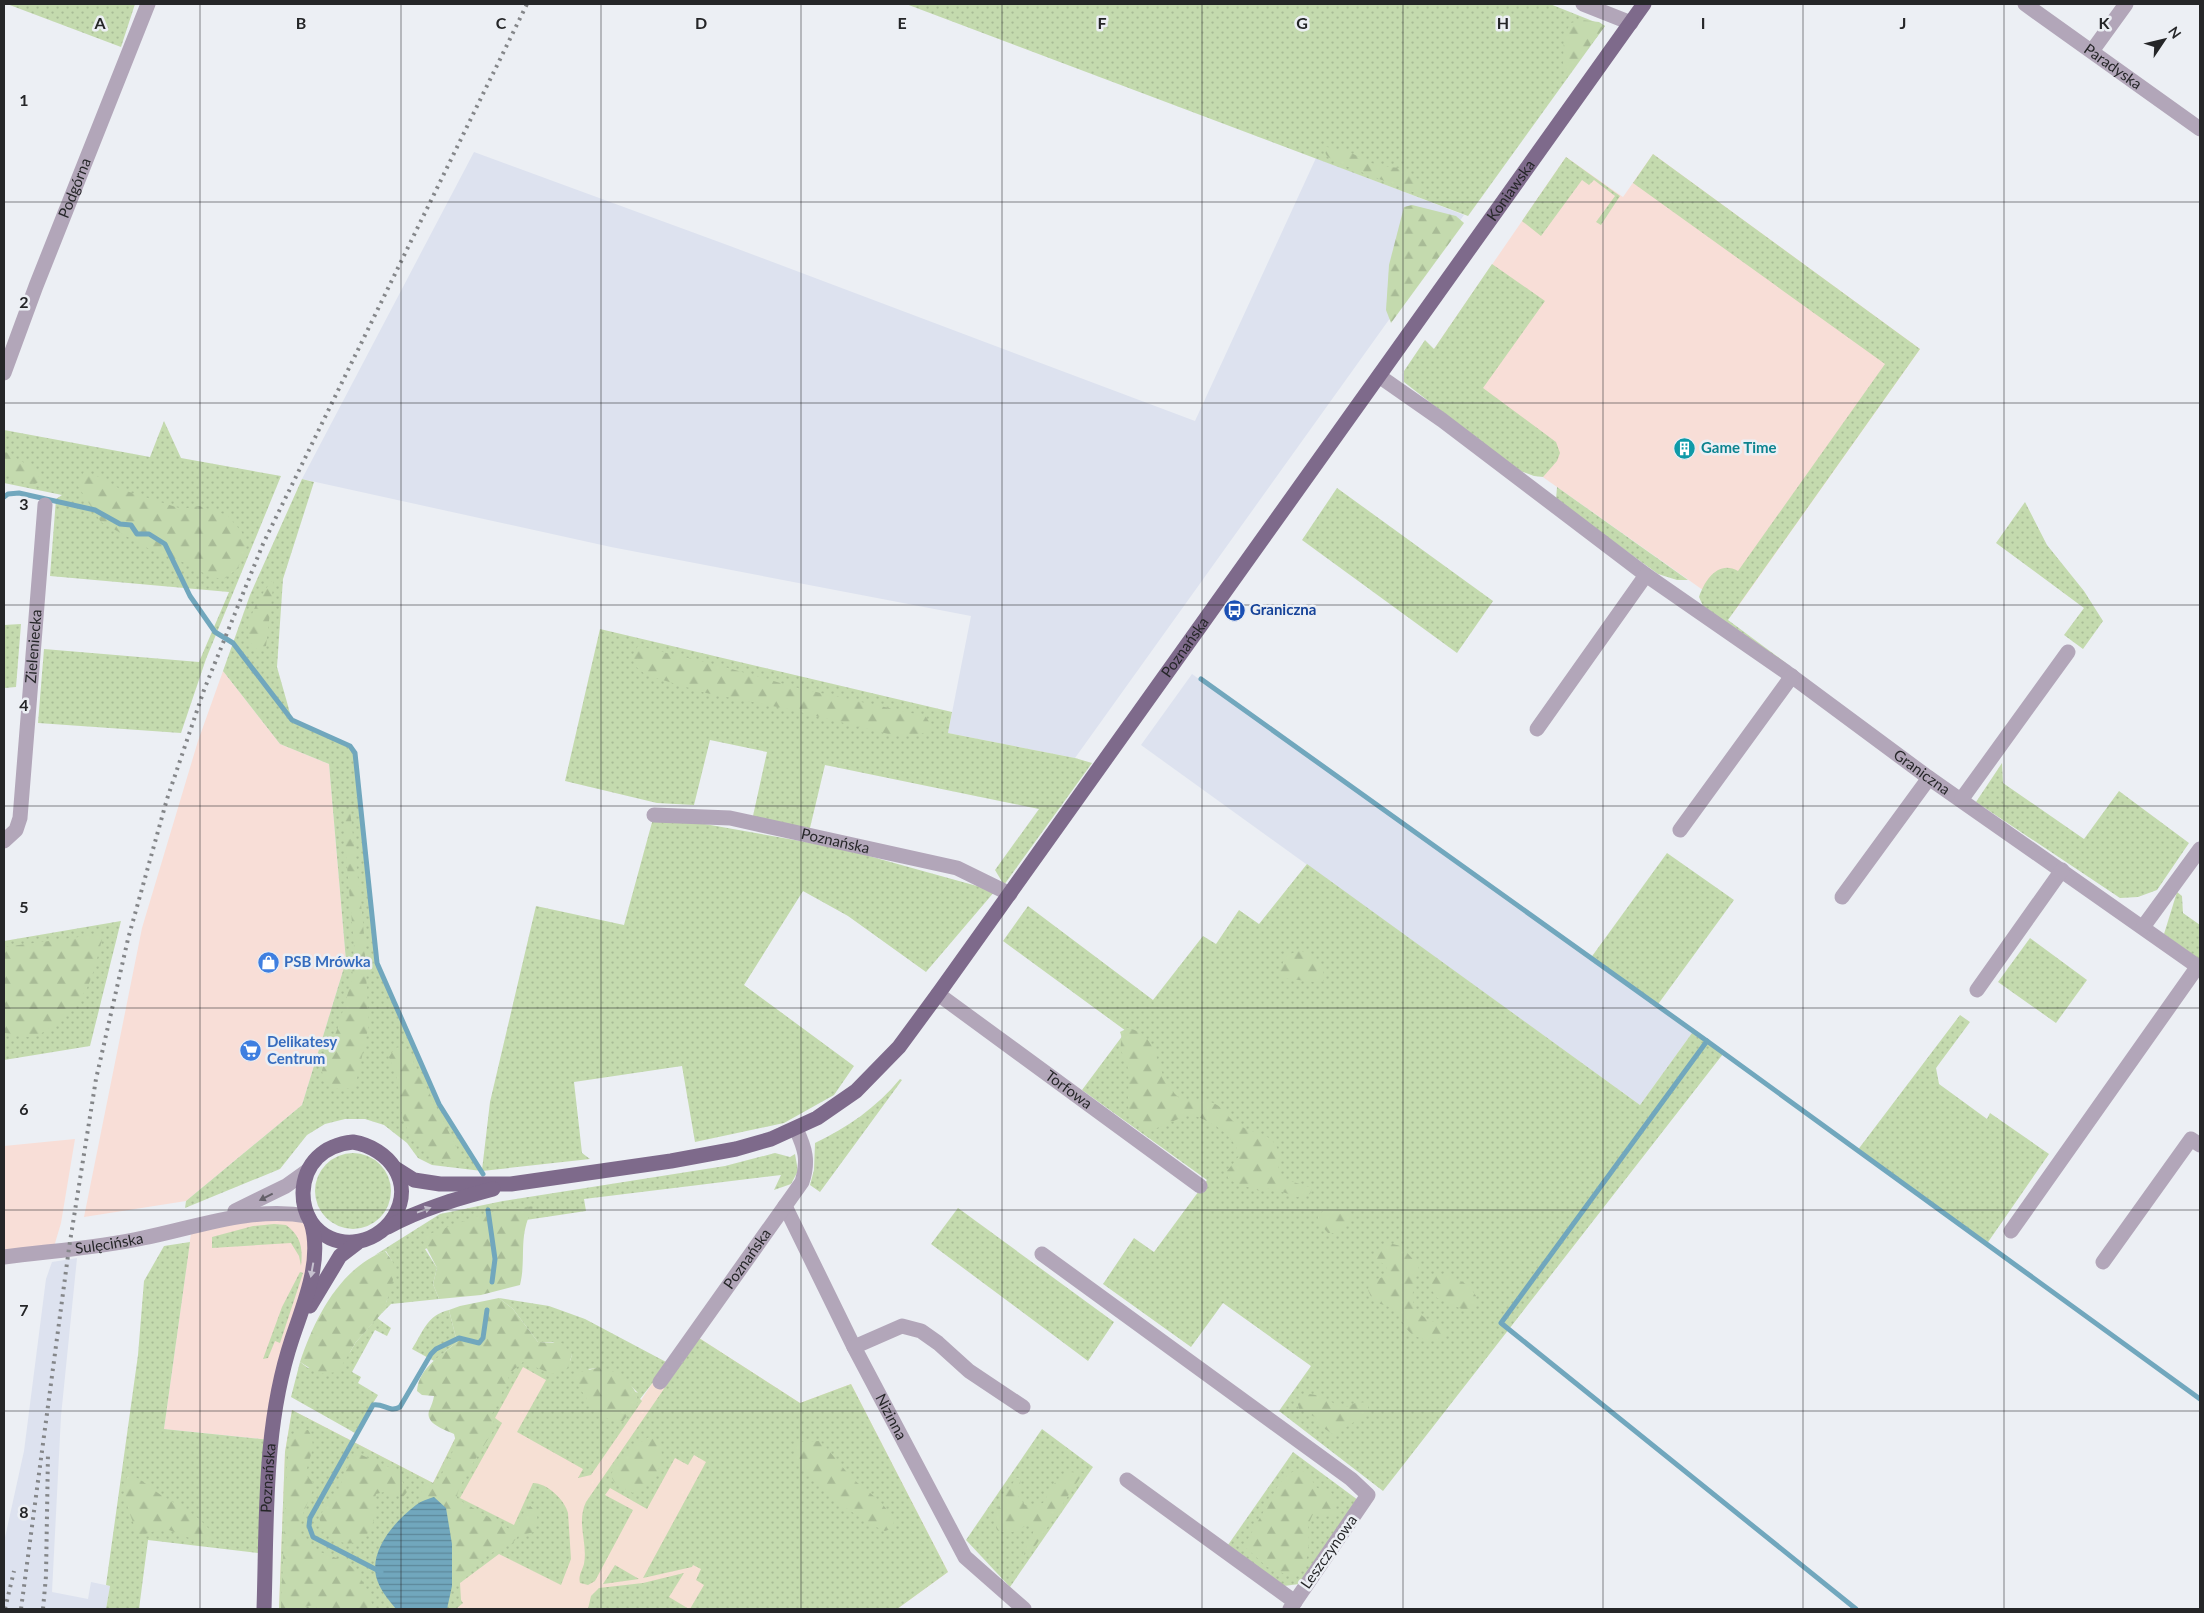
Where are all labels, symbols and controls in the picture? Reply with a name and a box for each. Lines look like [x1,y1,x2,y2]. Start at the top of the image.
text: A [93,13,106,32]
text: B [296,13,306,32]
text: C [496,13,507,32]
text: D [695,13,707,32]
text: E [897,13,907,32]
text: F [1097,13,1107,32]
text: G [1296,13,1308,32]
text: H [1497,13,1509,32]
text: I [1701,13,1705,32]
text: J [1900,13,1906,32]
text: K [2099,13,2111,32]
north arrow [2139,15,2189,65]
text: N [2165,23,2185,42]
street label: Paradyska [2081,39,2146,93]
text: 1 [19,90,29,109]
street label: Podgórna [54,155,94,220]
street label: Koniawska [1482,156,1538,224]
text: 2 [19,292,29,311]
building icon: Game Time [1673,436,1697,460]
place label: Game Time [1701,438,1777,456]
text: 3 [19,494,29,513]
bus stop icon: Graniczna [1222,598,1246,622]
place label: Graniczna [1250,600,1316,618]
street label: Zieleniecka [21,609,45,684]
street label: Poznańska [1157,613,1212,680]
text: 4 [19,695,29,714]
street label: Graniczna [1890,745,1954,798]
street label: Poznańska [800,824,872,857]
text: 5 [19,897,29,916]
shop icon: PSB Mrówka [256,950,280,974]
place label: PSB Mrówka [284,952,371,970]
place label: Delikatesy Centrum [267,1032,337,1067]
supermarket icon: Delikatesy Centrum [239,1039,263,1063]
street label: Torfowa [1042,1066,1096,1112]
text: 6 [19,1099,29,1118]
one-way arrow [259,1193,273,1201]
one-way arrow [417,1206,432,1214]
street label: Poznańska [719,1225,774,1292]
street label: Sulęcińska [74,1228,145,1257]
one-way arrow [307,1262,315,1278]
text: 7 [19,1300,29,1319]
street label: Nizinna [872,1390,911,1443]
street label: Poznańska [256,1442,279,1513]
text: 8 [19,1502,29,1521]
street label: Leszczynowa [1296,1511,1360,1592]

